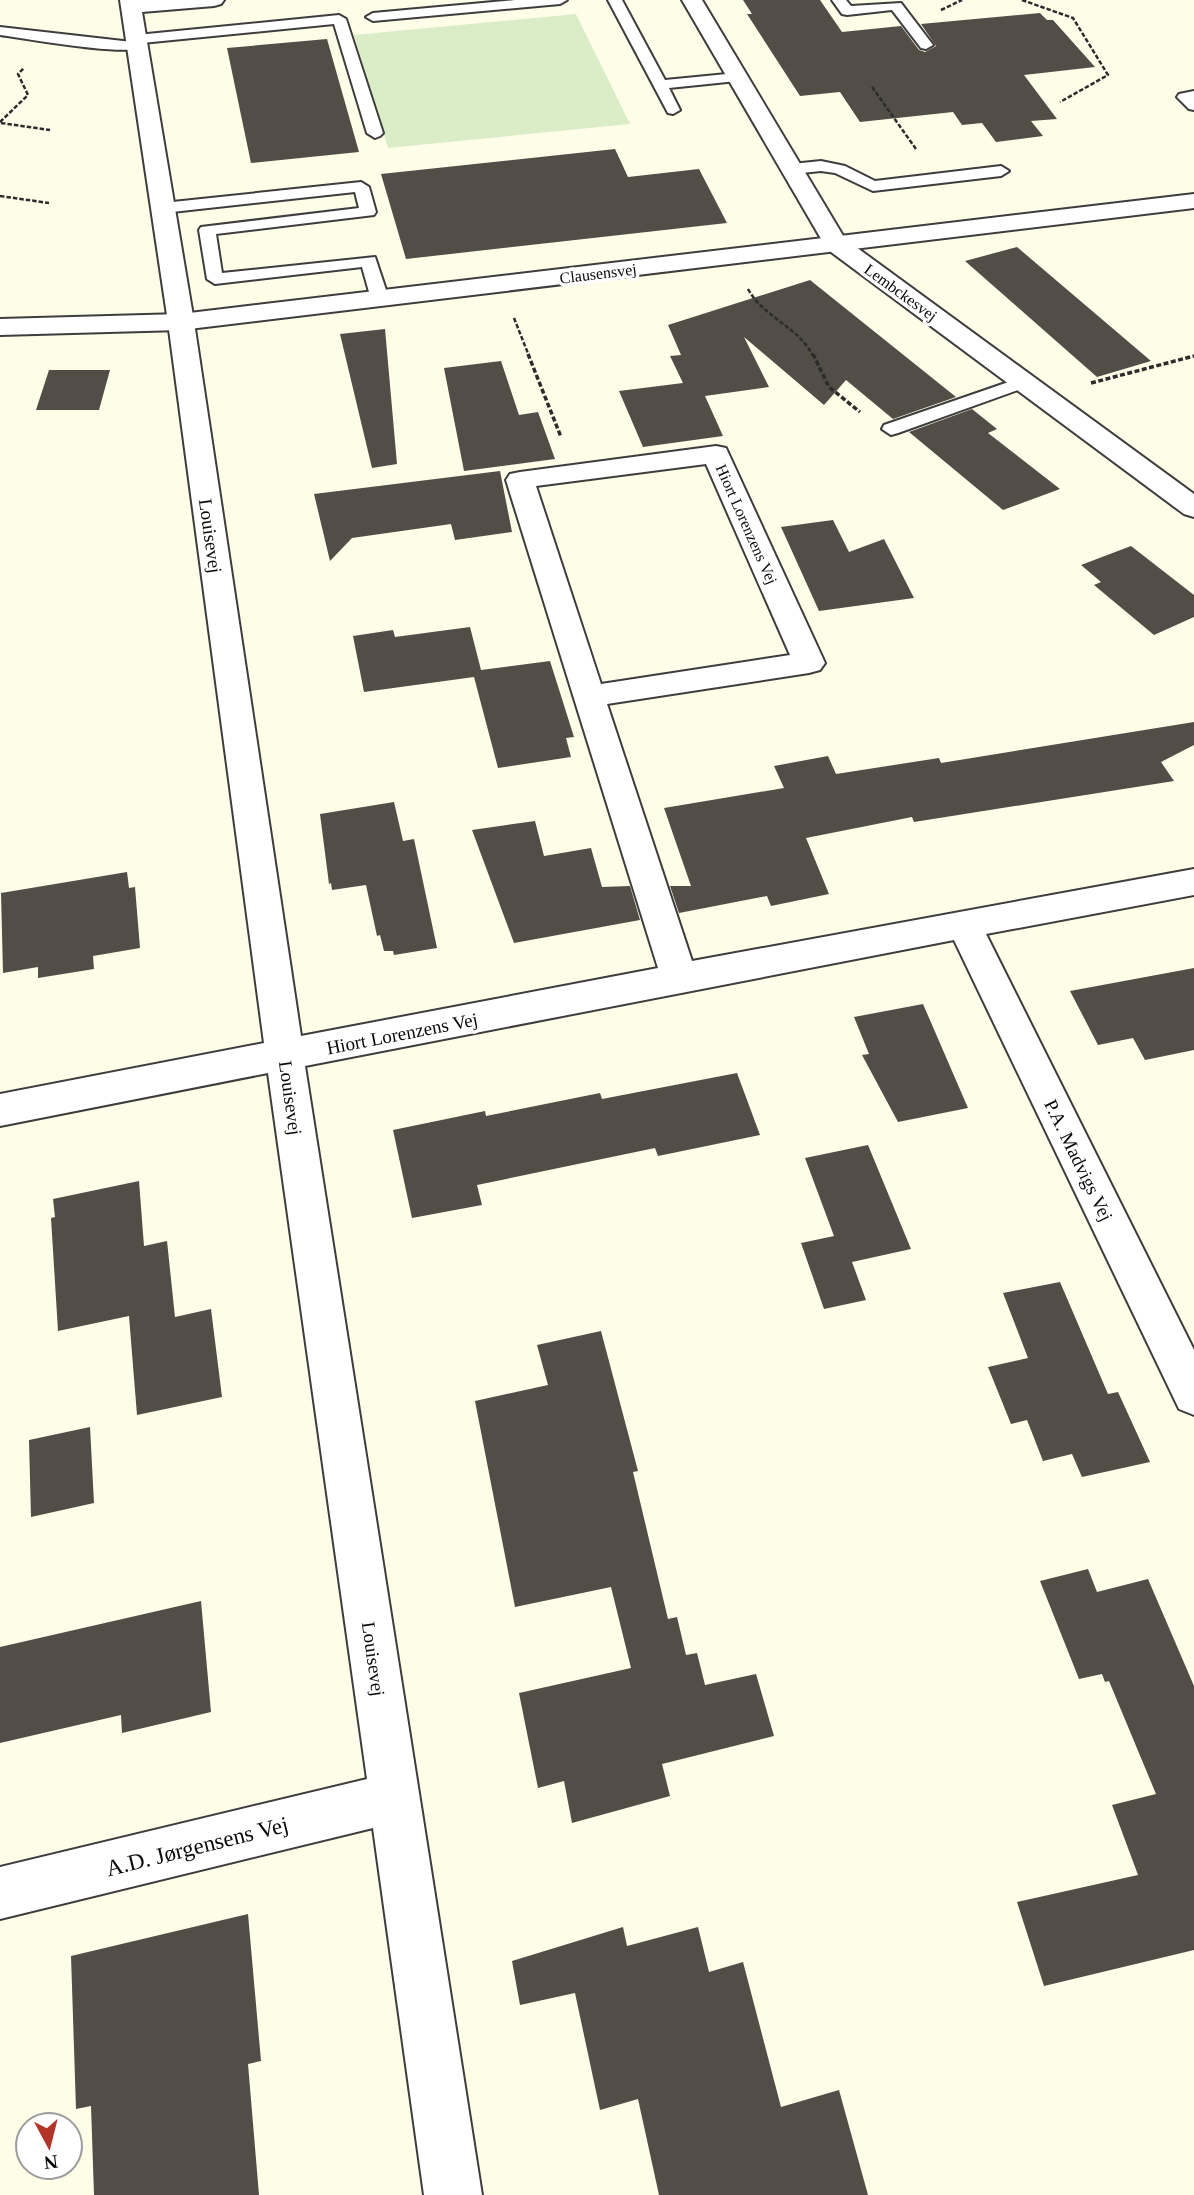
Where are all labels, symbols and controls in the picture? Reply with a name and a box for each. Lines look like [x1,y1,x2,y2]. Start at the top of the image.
street label: Clausensvej [559,260,638,288]
street label: Lembckesvej [861,260,940,325]
street label: Hiort Lorenzens Vej [712,462,781,587]
street label: Louisevej [195,498,226,575]
street label: Hiort Lorenzens Vej [325,1009,480,1058]
street label: Louisevej [275,1060,306,1137]
street label: P.A. Madvigs Vej [1040,1096,1117,1224]
street label: Louisevej [358,1621,389,1698]
street label: A.D. Jørgensens Vej [103,1812,291,1881]
north arrow [14,2111,84,2181]
text: N [43,2151,59,2174]

